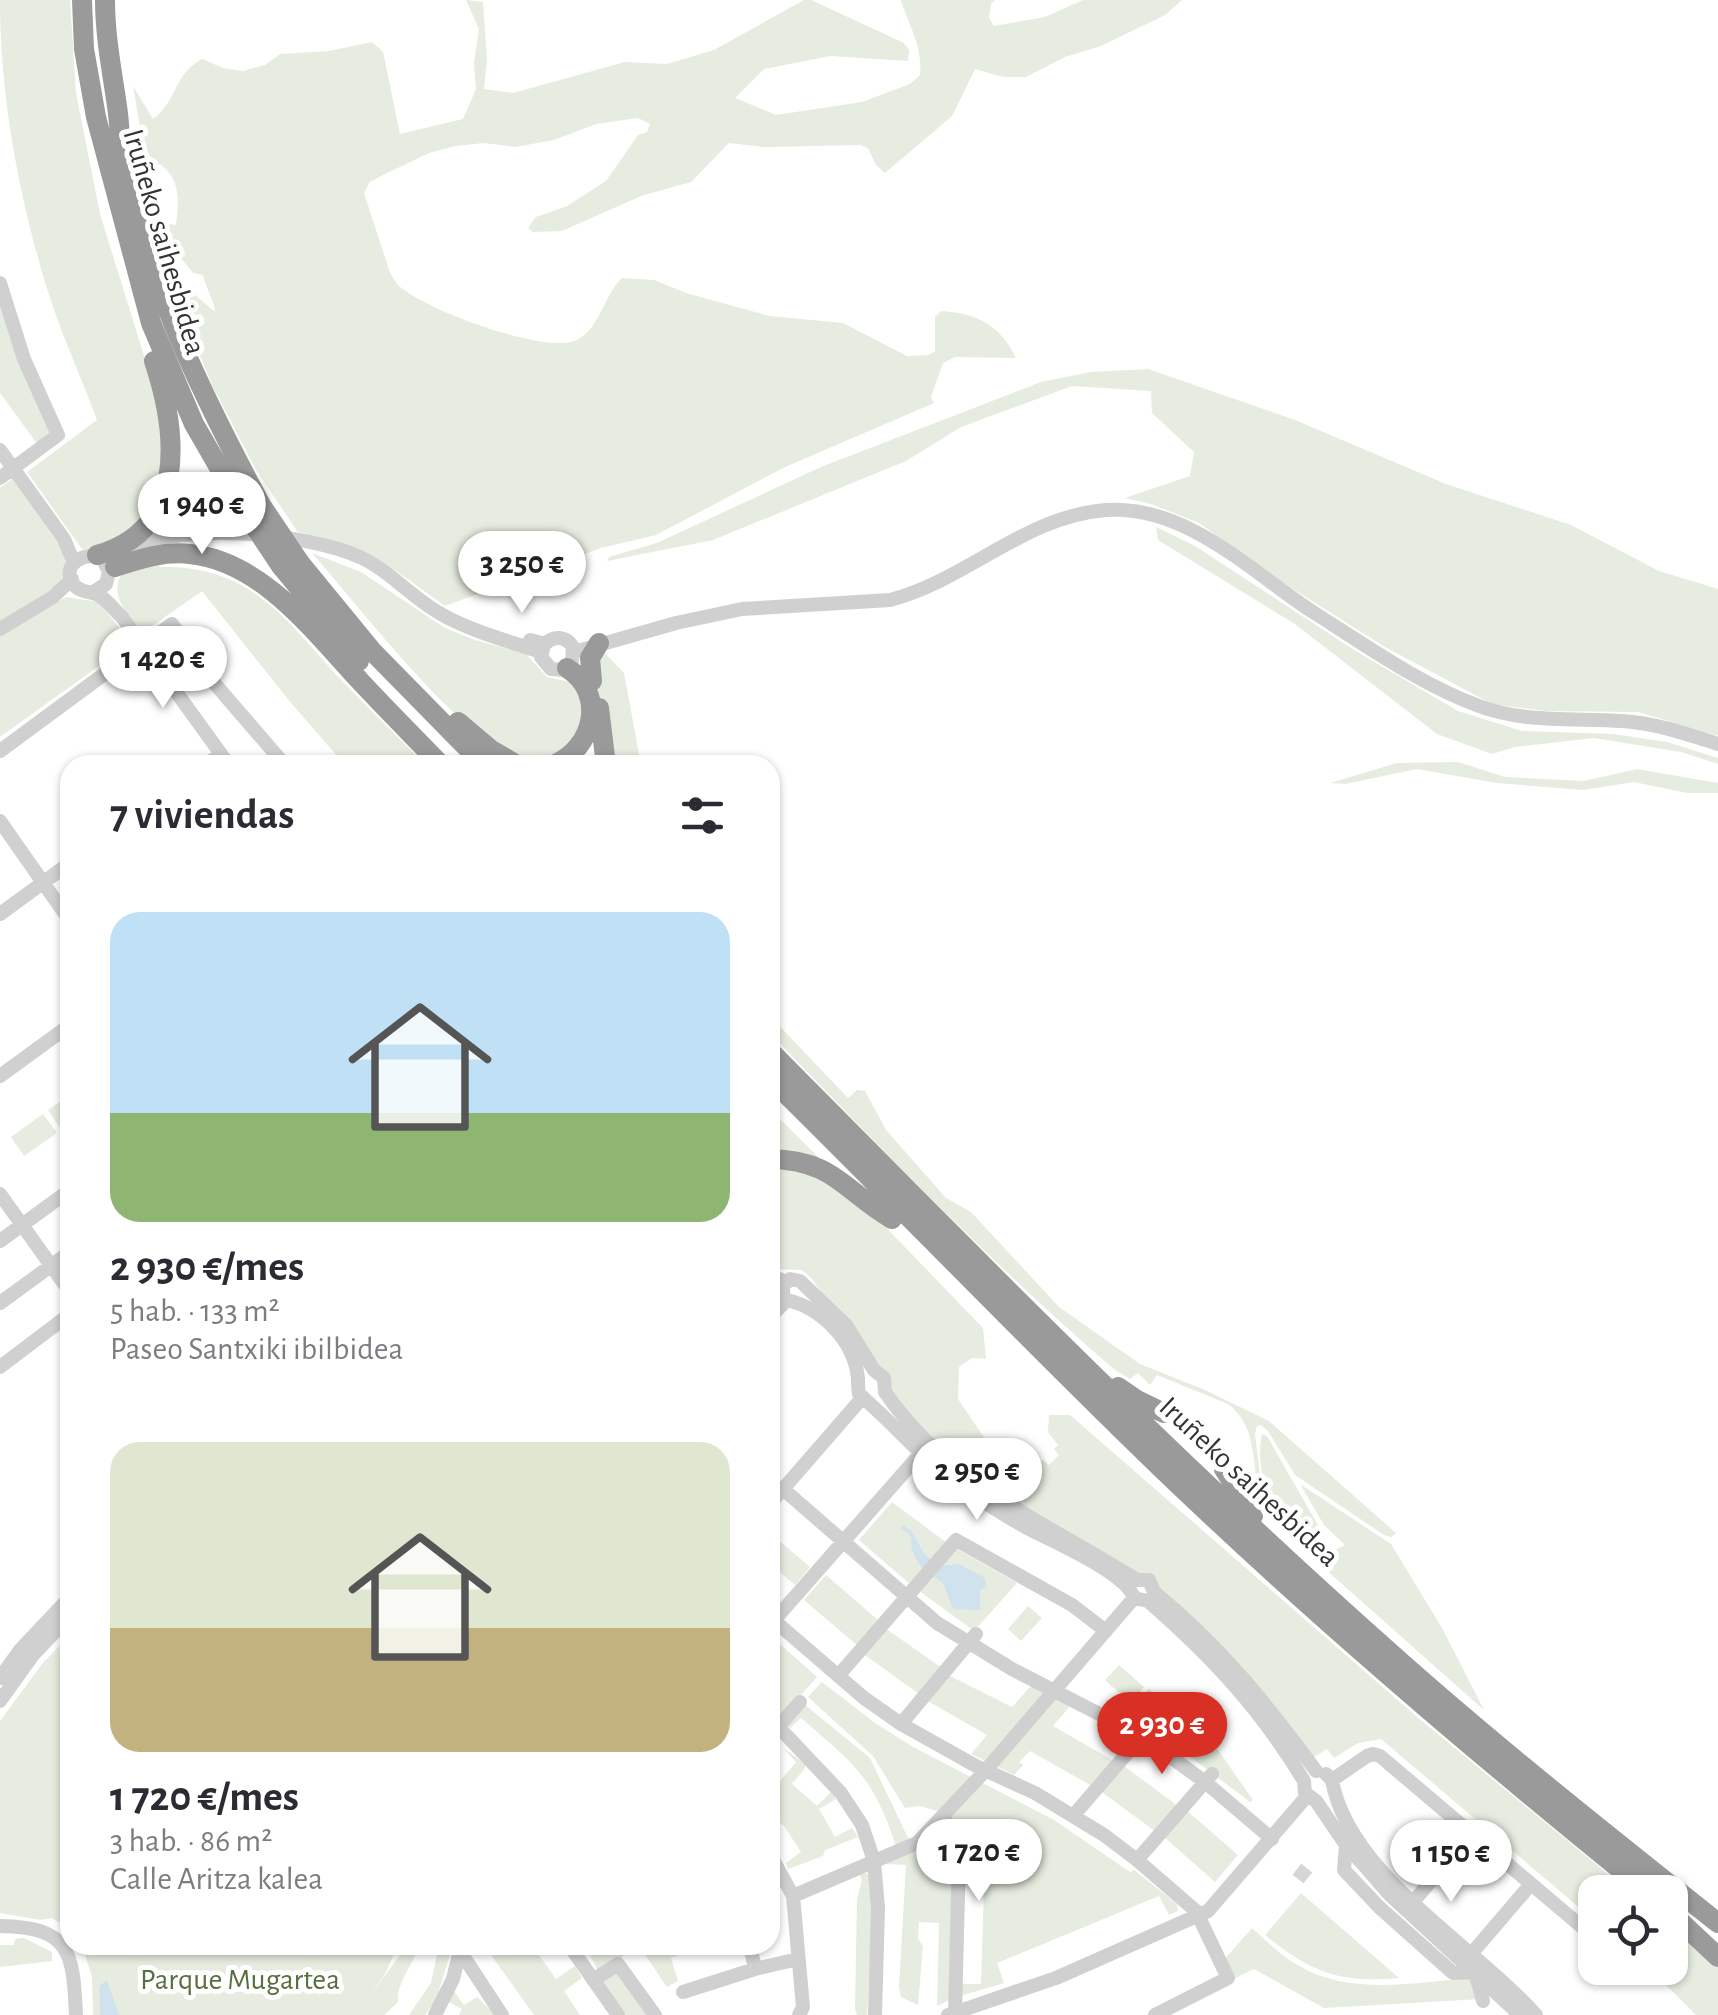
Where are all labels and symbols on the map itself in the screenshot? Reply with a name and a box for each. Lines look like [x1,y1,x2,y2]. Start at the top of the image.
street label: Iruñeko saihesbidea [117,126,211,358]
pin: 1 940 € [110,472,294,557]
pin: 3 250 € [430,531,614,616]
pin: 1 420 € [71,626,255,711]
street label: Iruñeko saihesbidea [1153,1391,1345,1573]
pin: 2 950 € [885,1438,1069,1523]
pin: 2 930 € [1070,1692,1254,1777]
pin: 1 720 € [887,1819,1071,1904]
pin: 1 150 € [1359,1820,1543,1905]
park label: Parque Mugartea [140,1965,340,1995]

